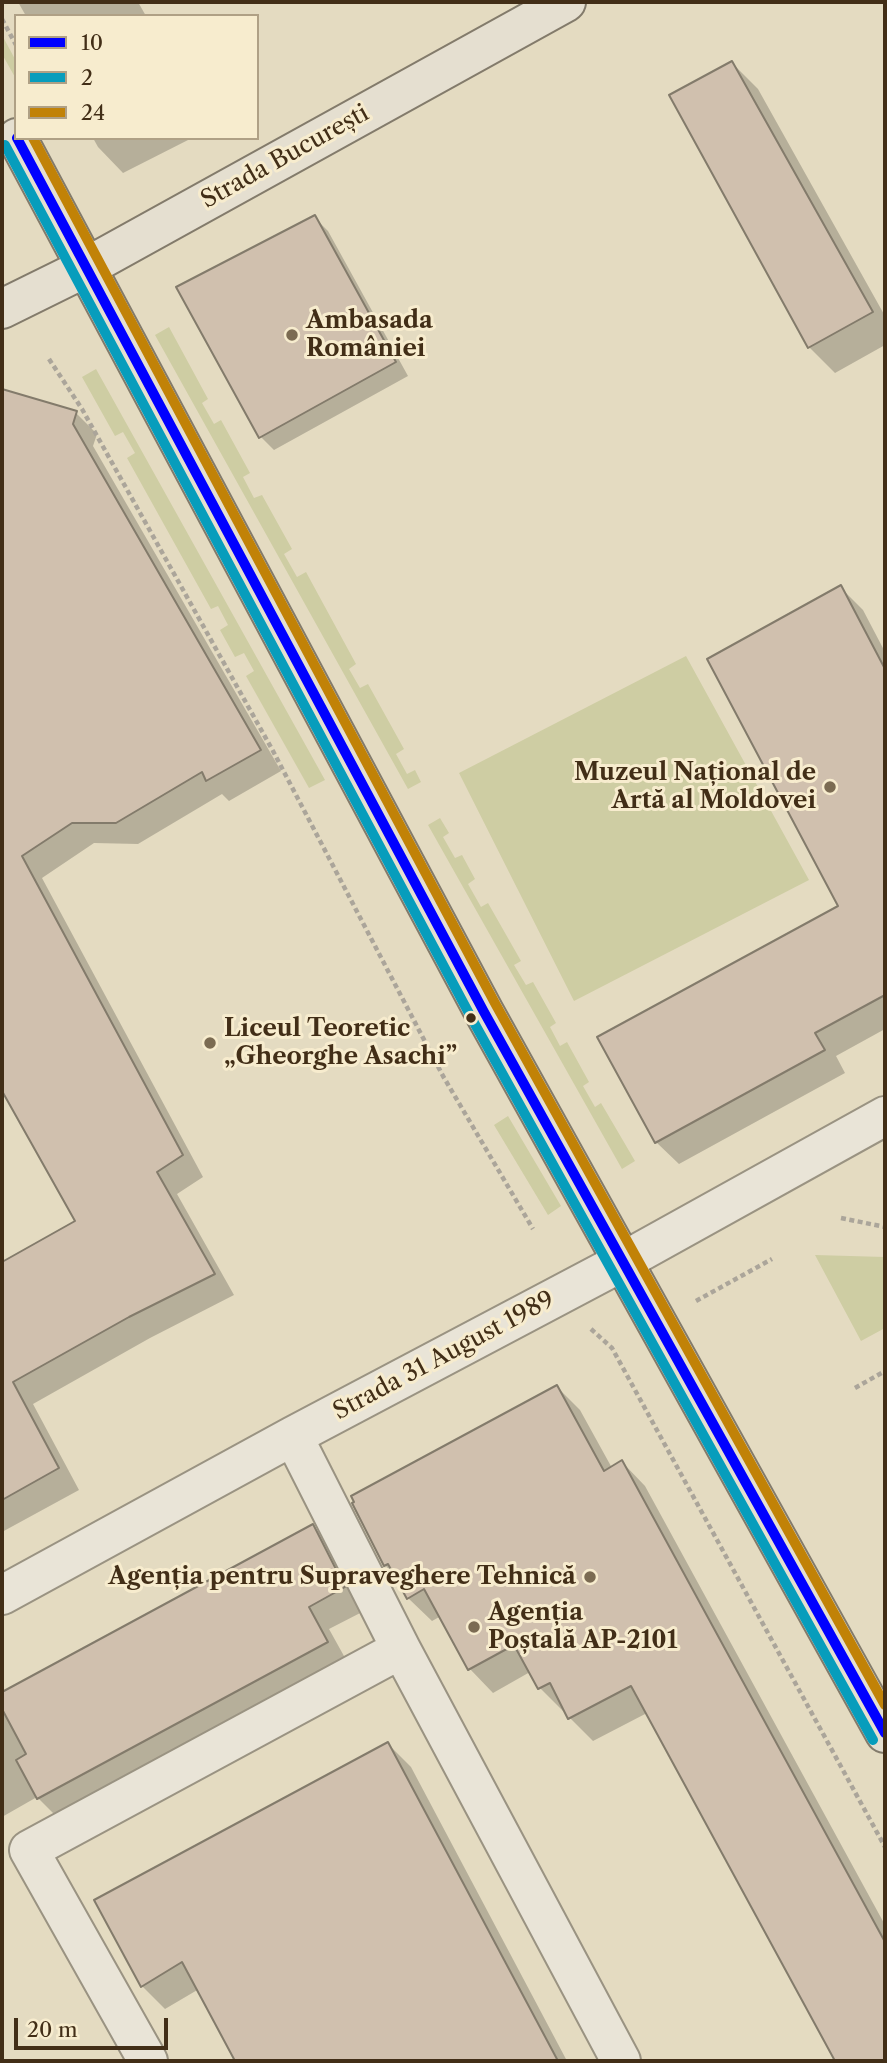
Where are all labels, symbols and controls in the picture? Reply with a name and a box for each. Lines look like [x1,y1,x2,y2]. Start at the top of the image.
legend [14,14,259,140]
text: 10 [81,30,103,55]
text: 2 [81,65,93,90]
street label: Strada București [196,99,374,215]
text: 24 [81,100,105,125]
place label: Ambasada României [306,307,433,363]
marker: Ambasada României [284,327,300,343]
place label: Muzeul Național de Artă al Moldovei [574,759,816,815]
marker: Muzeul Național de Artă al Moldovei [822,779,838,795]
unlabelled marker [464,1011,478,1025]
place label: Liceul Teoretic „Gheorghe Asachi” [224,1015,457,1071]
marker: Liceul Teoretic „Gheorghe Asachi” [202,1035,218,1051]
street label: Strada 31 August 1989 [329,1285,559,1427]
place label: Agenția pentru Supraveghere Tehnică [108,1563,576,1591]
marker: Agenția pentru Supraveghere Tehnică [582,1569,598,1585]
place label: Agenția Poștală AP-2101 [488,1599,677,1655]
marker: Agenția Poștală AP-2101 [466,1619,482,1635]
scale bar [18,2004,172,2048]
text: 20 m [27,2017,78,2042]

